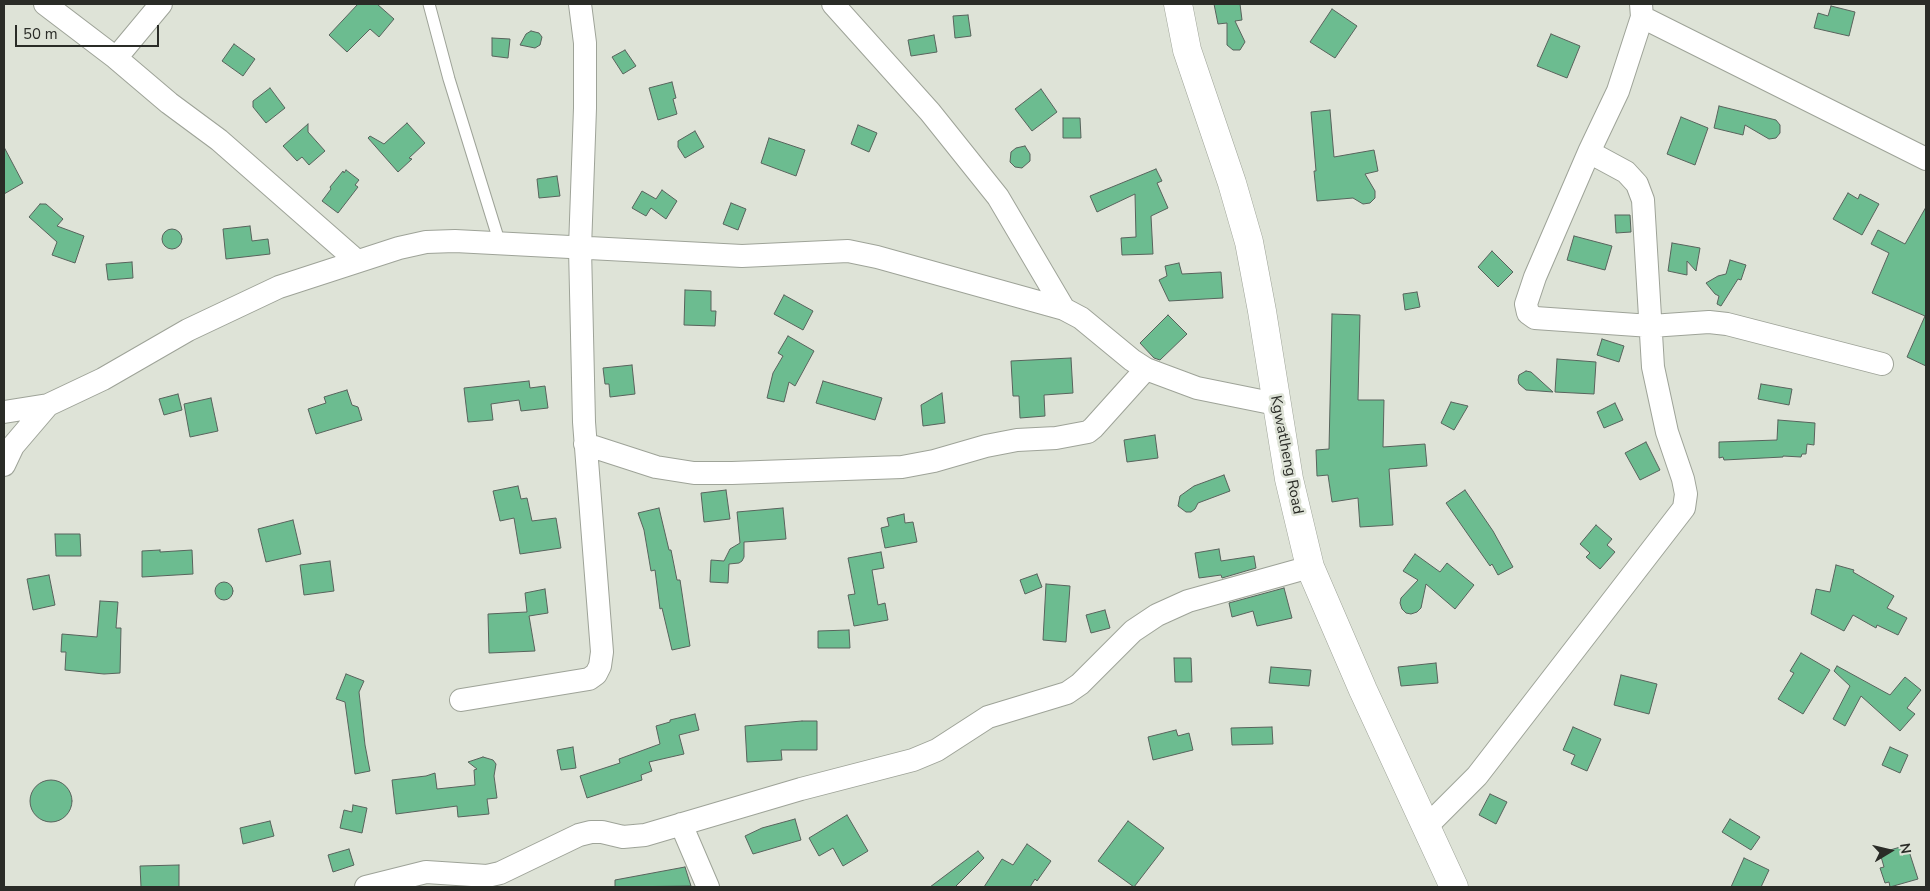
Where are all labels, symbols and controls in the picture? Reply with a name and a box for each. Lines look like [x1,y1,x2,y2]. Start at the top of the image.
scale bar [18,15,161,47]
text: 50 m [23,24,58,44]
street label: Kgwatlheng Road [1266,394,1306,516]
north arrow [1865,826,1915,876]
text: N [1895,842,1916,855]

